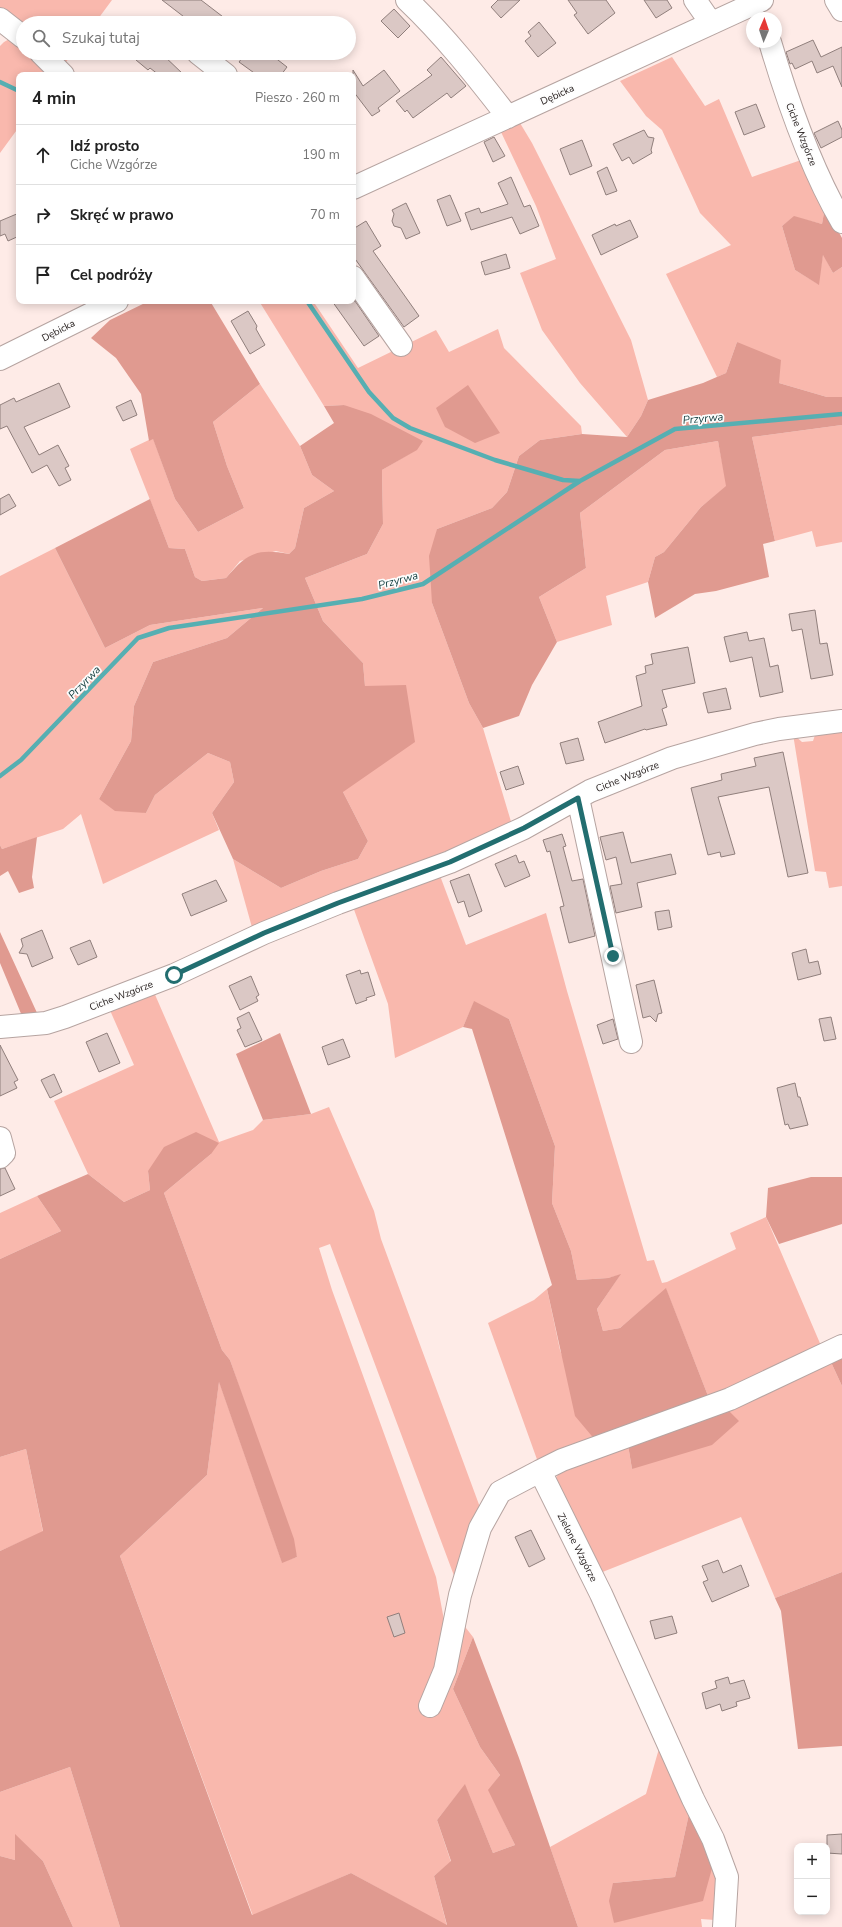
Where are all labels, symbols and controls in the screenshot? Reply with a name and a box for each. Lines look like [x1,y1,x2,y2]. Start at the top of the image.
north arrow [746,12,782,48]
search box [16,16,356,60]
icon: search [30,27,52,49]
text: Szukaj tutaj [62,28,140,48]
street label: Dębicka [538,81,577,109]
text: 4 min [32,87,76,110]
text: Pieszo · 260 m [255,89,340,107]
street label: Ciche Wzgórze [782,101,820,168]
text: Idź prosto [70,136,139,156]
icon: ahead [32,144,54,166]
text: 190 m [302,146,340,164]
text: Ciche Wzgórze [70,156,157,174]
icon: right [32,204,54,226]
text: Skręć w prawo [70,205,174,225]
text: 70 m [310,206,340,224]
icon: arrive [32,264,54,286]
text: Cel podróży [70,265,152,285]
street label: Dębicka [39,317,78,345]
water label: Przyrwa [682,409,724,428]
water label: Przyrwa [377,568,420,593]
water label: Przyrwa [65,662,104,702]
street label: Ciche Wzgórze [594,758,661,796]
route end [604,947,622,965]
route start [165,966,183,984]
street label: Ciche Wzgórze [88,977,155,1014]
street label: Zielone Wzgórze [554,1511,600,1584]
map controls [794,1843,830,1915]
button: + [794,1843,830,1879]
button: − [794,1879,830,1915]

